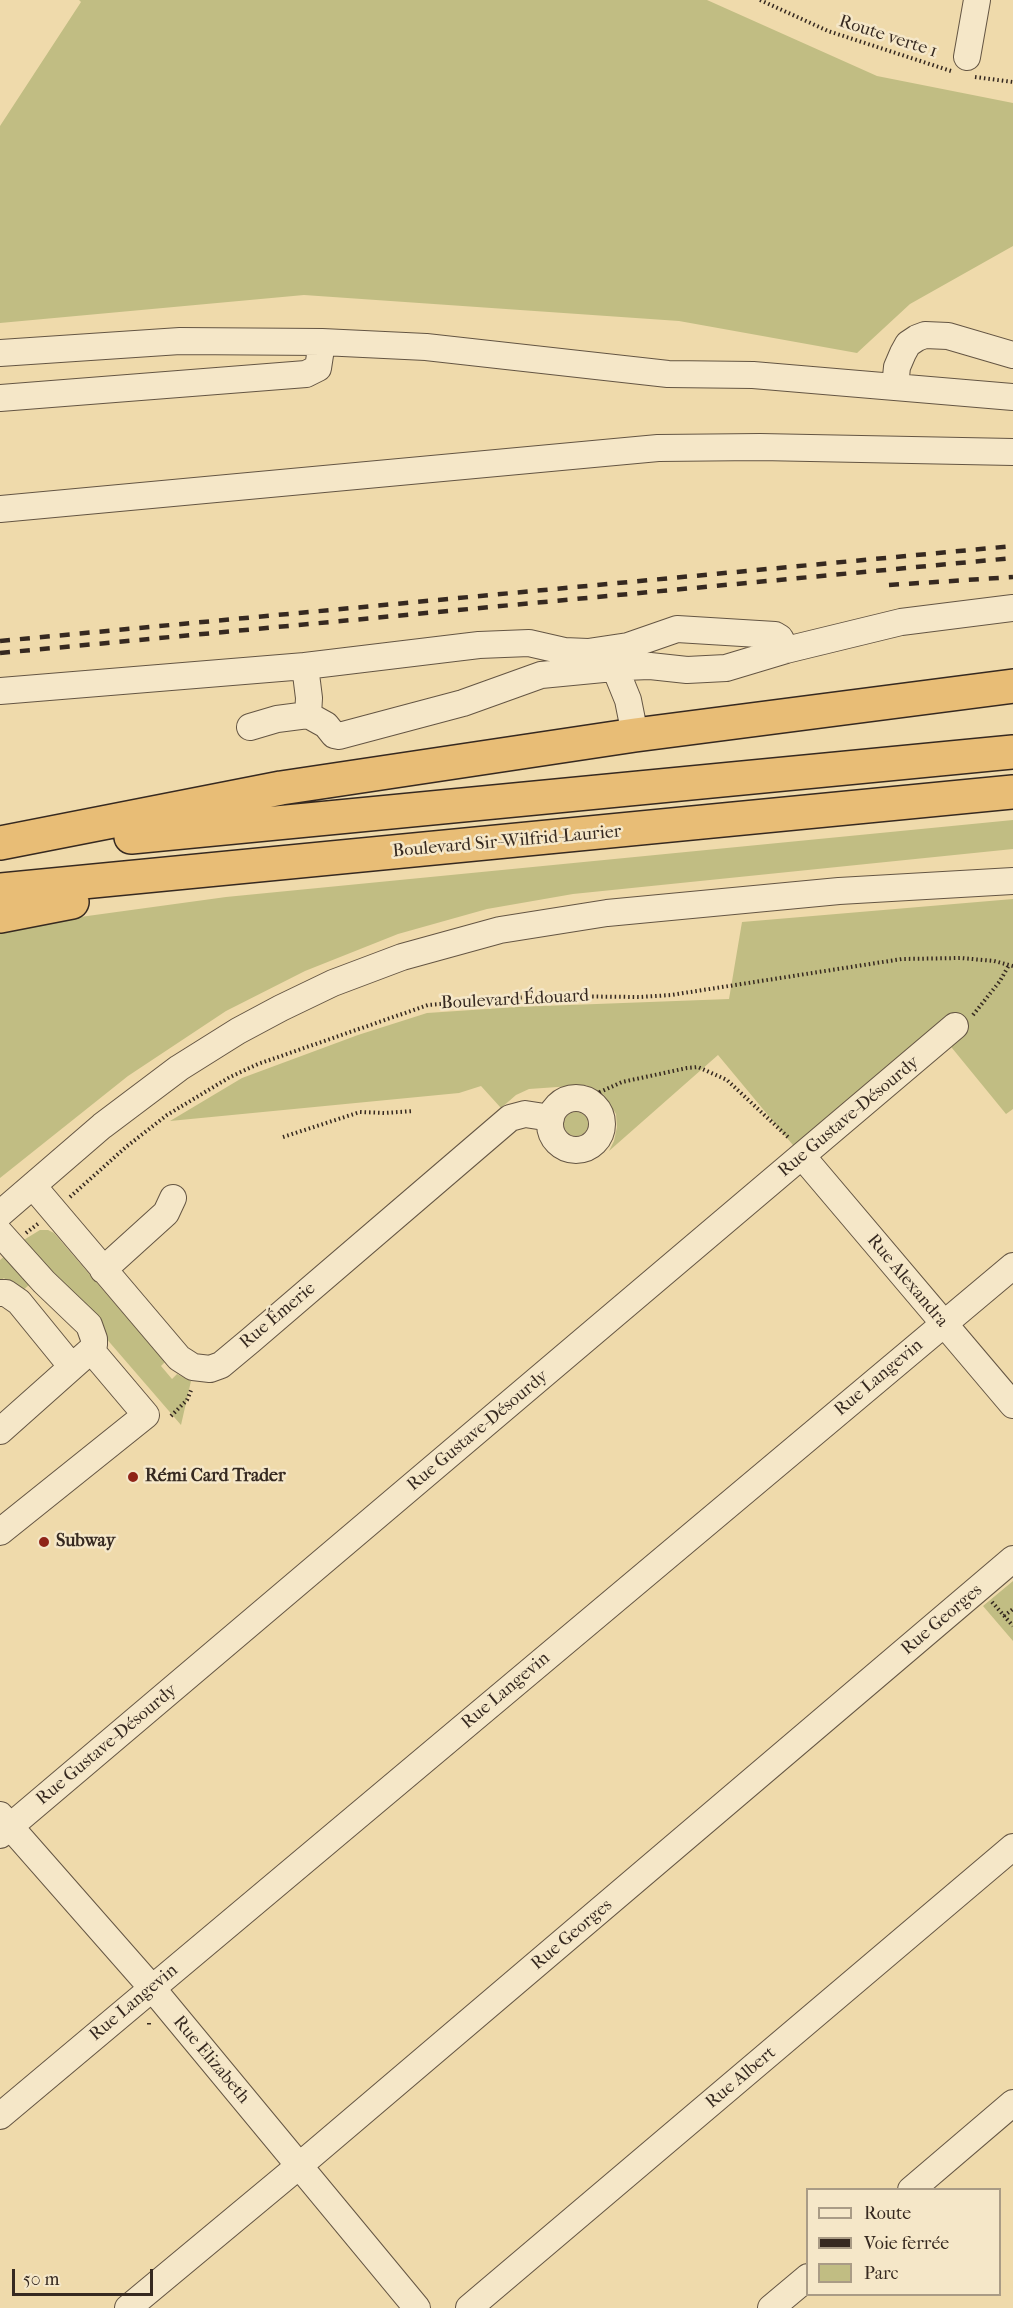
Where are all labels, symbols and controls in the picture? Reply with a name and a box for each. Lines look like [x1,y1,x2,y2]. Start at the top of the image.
street label: Route verte 1 [836,11,940,63]
street label: Boulevard Sir-Wilfrid-Laurier [392,821,622,863]
street label: Boulevard Édouard [440,985,590,1015]
street label: Rue Gustave-Désourdy [774,1052,924,1182]
street label: Rue Alexandra [862,1230,952,1332]
street label: Rue Émerie [236,1278,320,1354]
street label: Rue Langevin [831,1335,927,1421]
street label: Rue Gustave-Désourdy [403,1366,553,1496]
place label: Rémi Card Trader [145,1466,286,1488]
marker: Rémi Card Trader [126,1470,140,1484]
place label: Subway [56,1531,115,1553]
marker: Subway [37,1535,51,1549]
street label: Rue Georges [897,1580,987,1660]
street label: Rue Langevin [458,1648,554,1734]
street label: Rue Gustave-Désourdy [32,1680,182,1810]
street label: Rue Georges [527,1895,617,1975]
street label: Rue Langevin [86,1960,182,2046]
street label: Rue Elizabeth [168,2012,254,2108]
street label: Rue Albert [702,2043,780,2113]
legend [806,2188,1001,2296]
text: Route [864,2203,911,2224]
text: Voie ferrée [864,2233,949,2254]
scale bar [15,2257,156,2295]
text: Parc [864,2263,899,2284]
text: 50 m [23,2269,59,2290]

